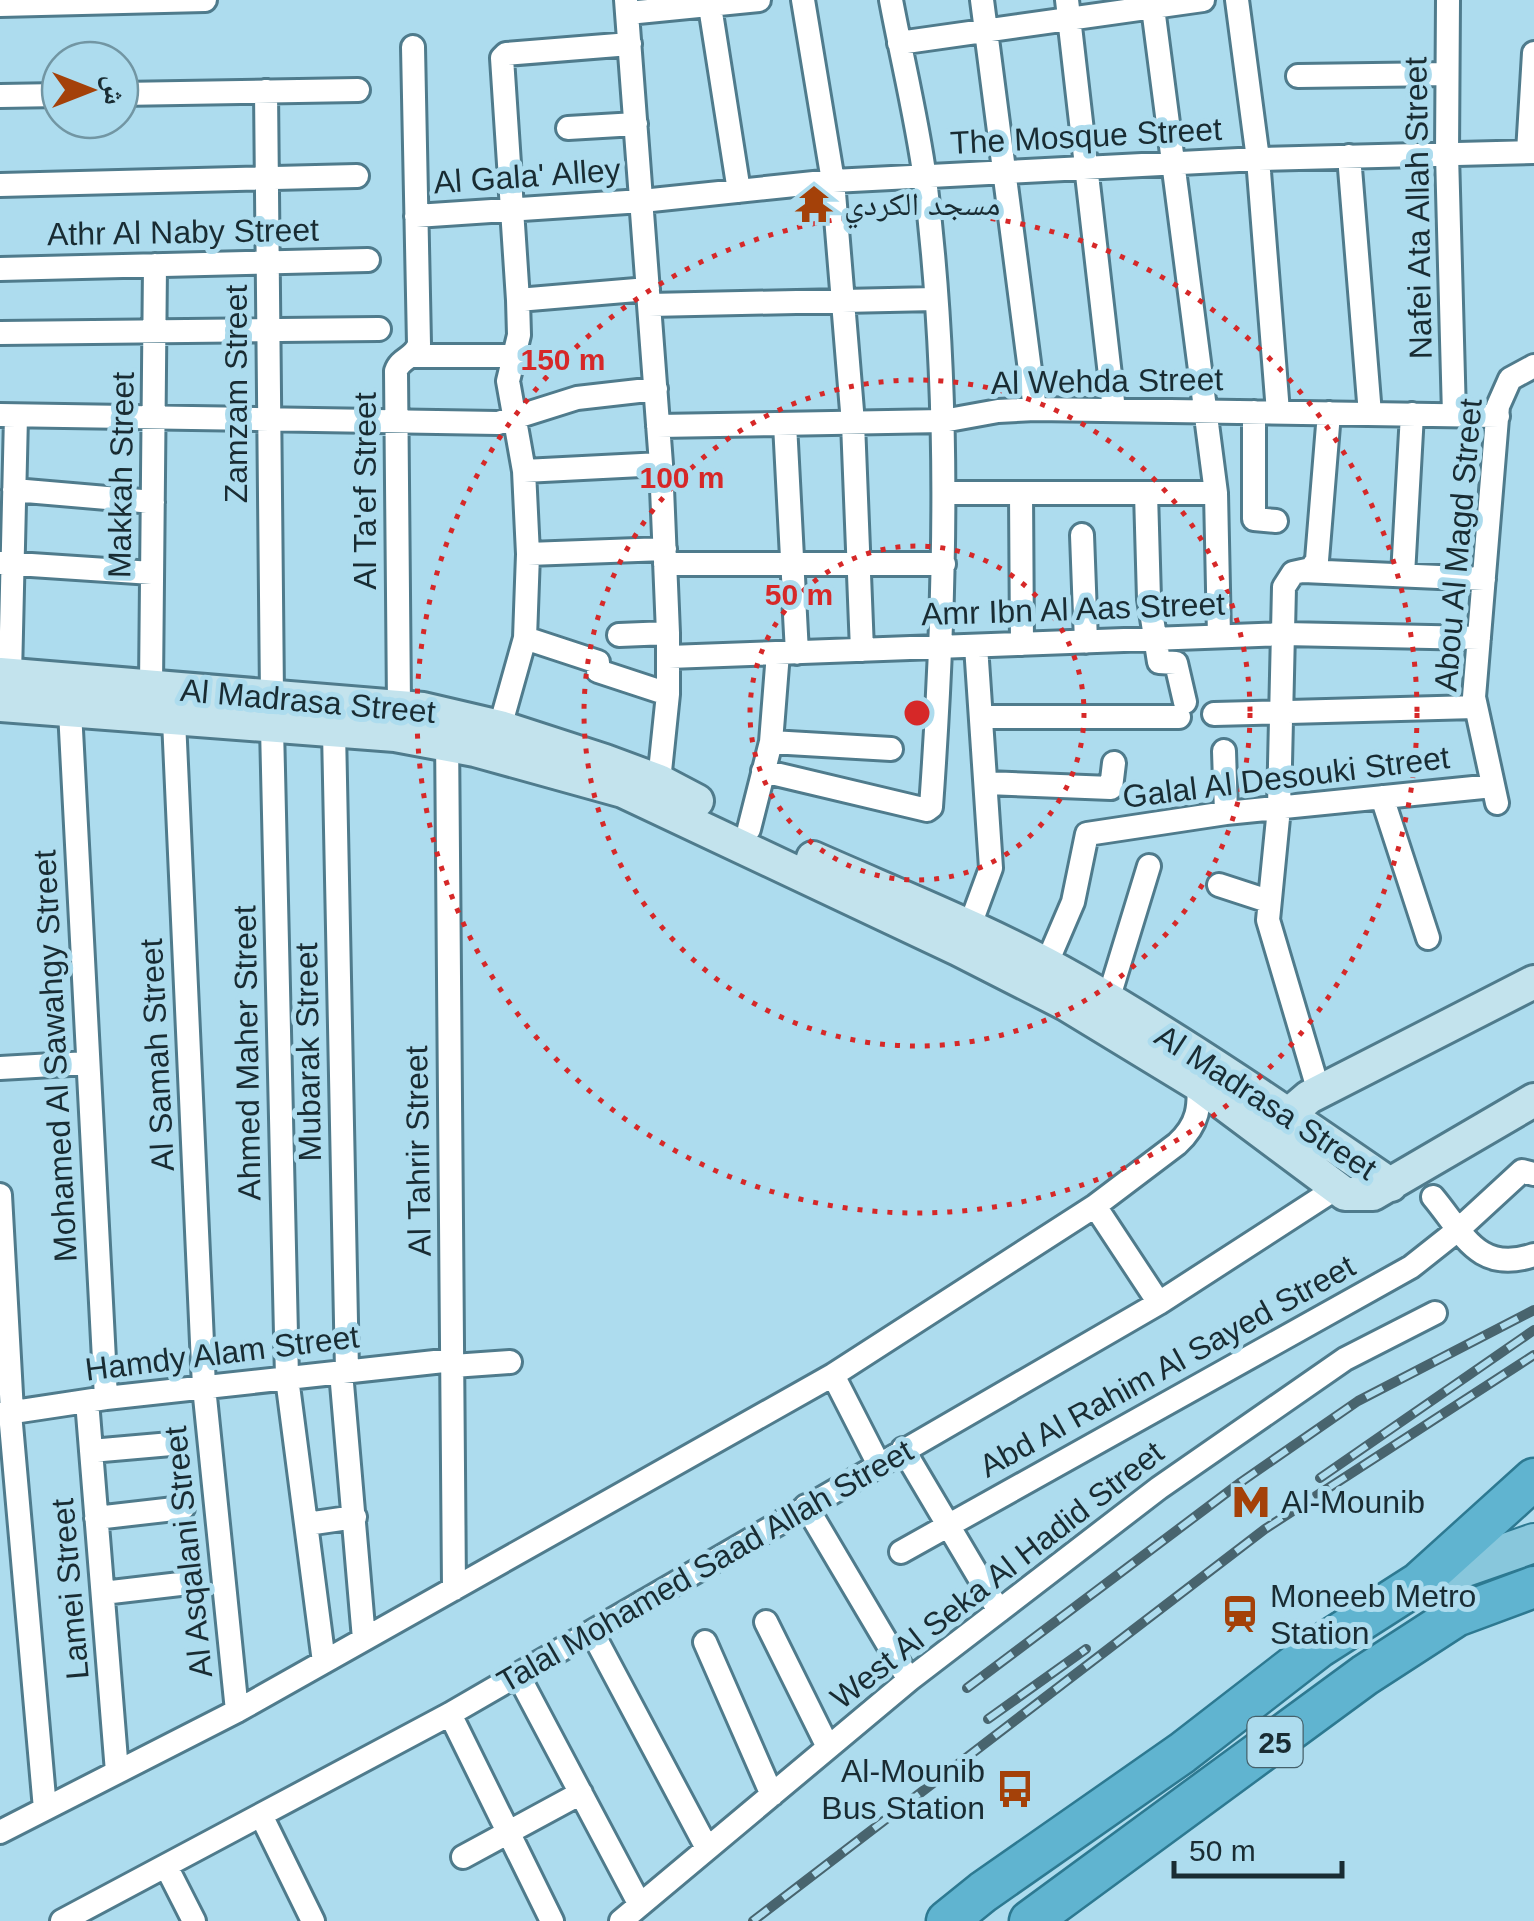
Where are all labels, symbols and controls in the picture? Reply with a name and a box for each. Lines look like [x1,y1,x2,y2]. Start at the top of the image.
north arrow [40,40,140,140]
street label: Nafei Ata Allah Street [1397,56,1439,359]
text: ش [98,75,130,105]
street label: The Mosque Street [949,111,1223,161]
street label: Al Gala' Alley [432,152,622,200]
temple icon: مسجد الكردي [793,183,835,225]
place label: مسجد الكردي [844,186,1000,229]
street label: Athr Al Naby Street [47,212,319,252]
street label: Zamzam Street [218,285,254,503]
text: 150 m [520,343,606,376]
street label: Al Wehda Street [990,361,1224,401]
street label: Makkah Street [101,371,141,578]
street label: Al Ta'ef Street [347,392,383,590]
street label: Abou Al Magd Street [1427,397,1489,693]
text: 100 m [639,461,725,494]
text: 50 m [765,578,833,611]
street label: Amr Ibn Al Aas Street [920,586,1226,632]
street label: Al Madrasa Street [179,672,437,730]
centre of rings [899,695,935,731]
street label: Galal Al Desouki Street [1121,739,1452,815]
street label: Mohamed Al Sawahgy Street [26,849,84,1263]
street label: Ahmed Maher Street [226,905,268,1201]
street label: Al Samah Street [133,938,181,1172]
street label: Mubarak Street [288,942,328,1162]
street label: Al Madrasa Street [1149,1017,1383,1187]
street label: Al Tahrir Street [398,1045,438,1257]
street label: Abd Al Rahim Al Sayed Street [973,1248,1361,1484]
street label: Hamdy Alam Street [83,1318,361,1388]
street label: Al Asqalani Street [157,1424,219,1679]
street label: Talal Mohamed Saad Allah Street [491,1432,919,1700]
street label: West Al Seka Al Hadid Street [824,1434,1171,1716]
metro station icon: Al-Mounib [1230,1481,1272,1523]
place label: Al-Mounib [1281,1484,1425,1520]
street label: Lamei Street [44,1497,96,1681]
place label: Moneeb Metro Station [1270,1578,1476,1651]
station icon: Moneeb Metro Station [1219,1593,1261,1635]
road number: 25 [1248,1717,1302,1767]
place label: Al-Mounib Bus Station [821,1753,985,1826]
bus stop icon: Al-Mounib Bus Station [994,1768,1036,1810]
scale bar [1174,1816,1342,1878]
text: 50 m [1189,1834,1256,1867]

